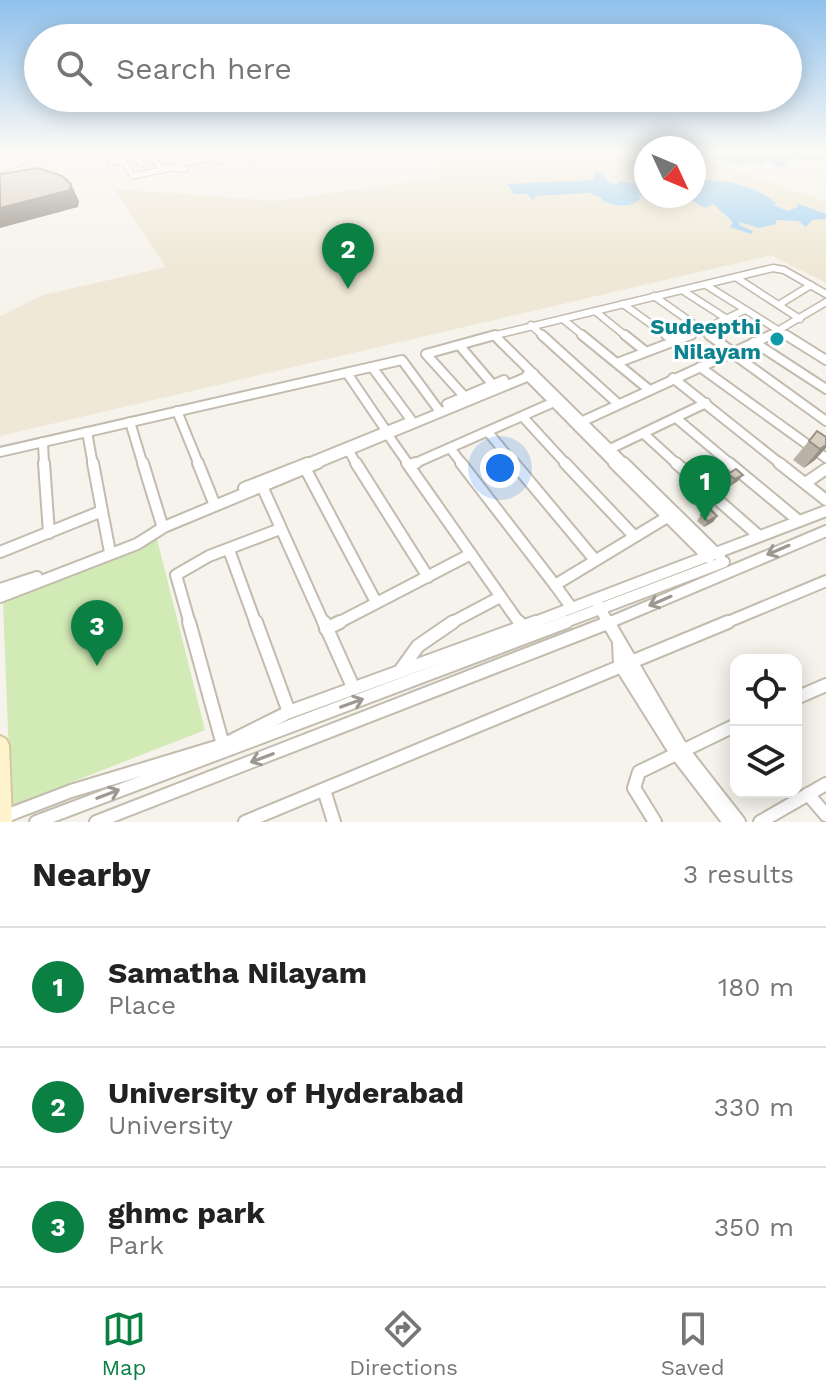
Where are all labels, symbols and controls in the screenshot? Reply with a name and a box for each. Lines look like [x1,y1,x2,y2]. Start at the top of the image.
search box [24,24,802,112]
icon: search [52,46,96,90]
text: Search here [116,51,292,86]
north arrow [634,136,706,208]
pin: 2 [322,223,374,289]
place label: Sudeepthi Nilayam [650,314,761,364]
marker: Sudeepthi Nilayam [768,330,786,348]
your location [480,448,520,488]
pin: 1 [679,455,731,521]
one-way arrow [767,543,791,558]
one-way arrow [648,594,673,609]
pin: 3 [71,600,123,666]
map controls [730,654,802,798]
button: locate [730,654,802,726]
one-way arrow [339,695,364,709]
button: layers [730,726,802,798]
one-way arrow [250,752,275,766]
one-way arrow [95,786,120,800]
text: Nearby [32,854,151,894]
text: 3 results [683,859,794,889]
text: Samatha Nilayam [108,955,367,990]
text: 1 [52,972,64,1002]
text: 180 m [718,972,794,1002]
text: Place [108,990,176,1020]
text: University of Hyderabad [108,1075,464,1110]
text: 2 [50,1092,66,1122]
text: 330 m [714,1092,794,1122]
text: University [108,1110,233,1140]
text: ghmc park [108,1195,265,1230]
text: 3 [50,1212,66,1242]
text: 350 m [714,1212,794,1242]
text: Park [108,1230,164,1260]
tab: Map [101,1307,146,1380]
tab: Directions [349,1307,458,1380]
tab: Saved [661,1307,725,1380]

